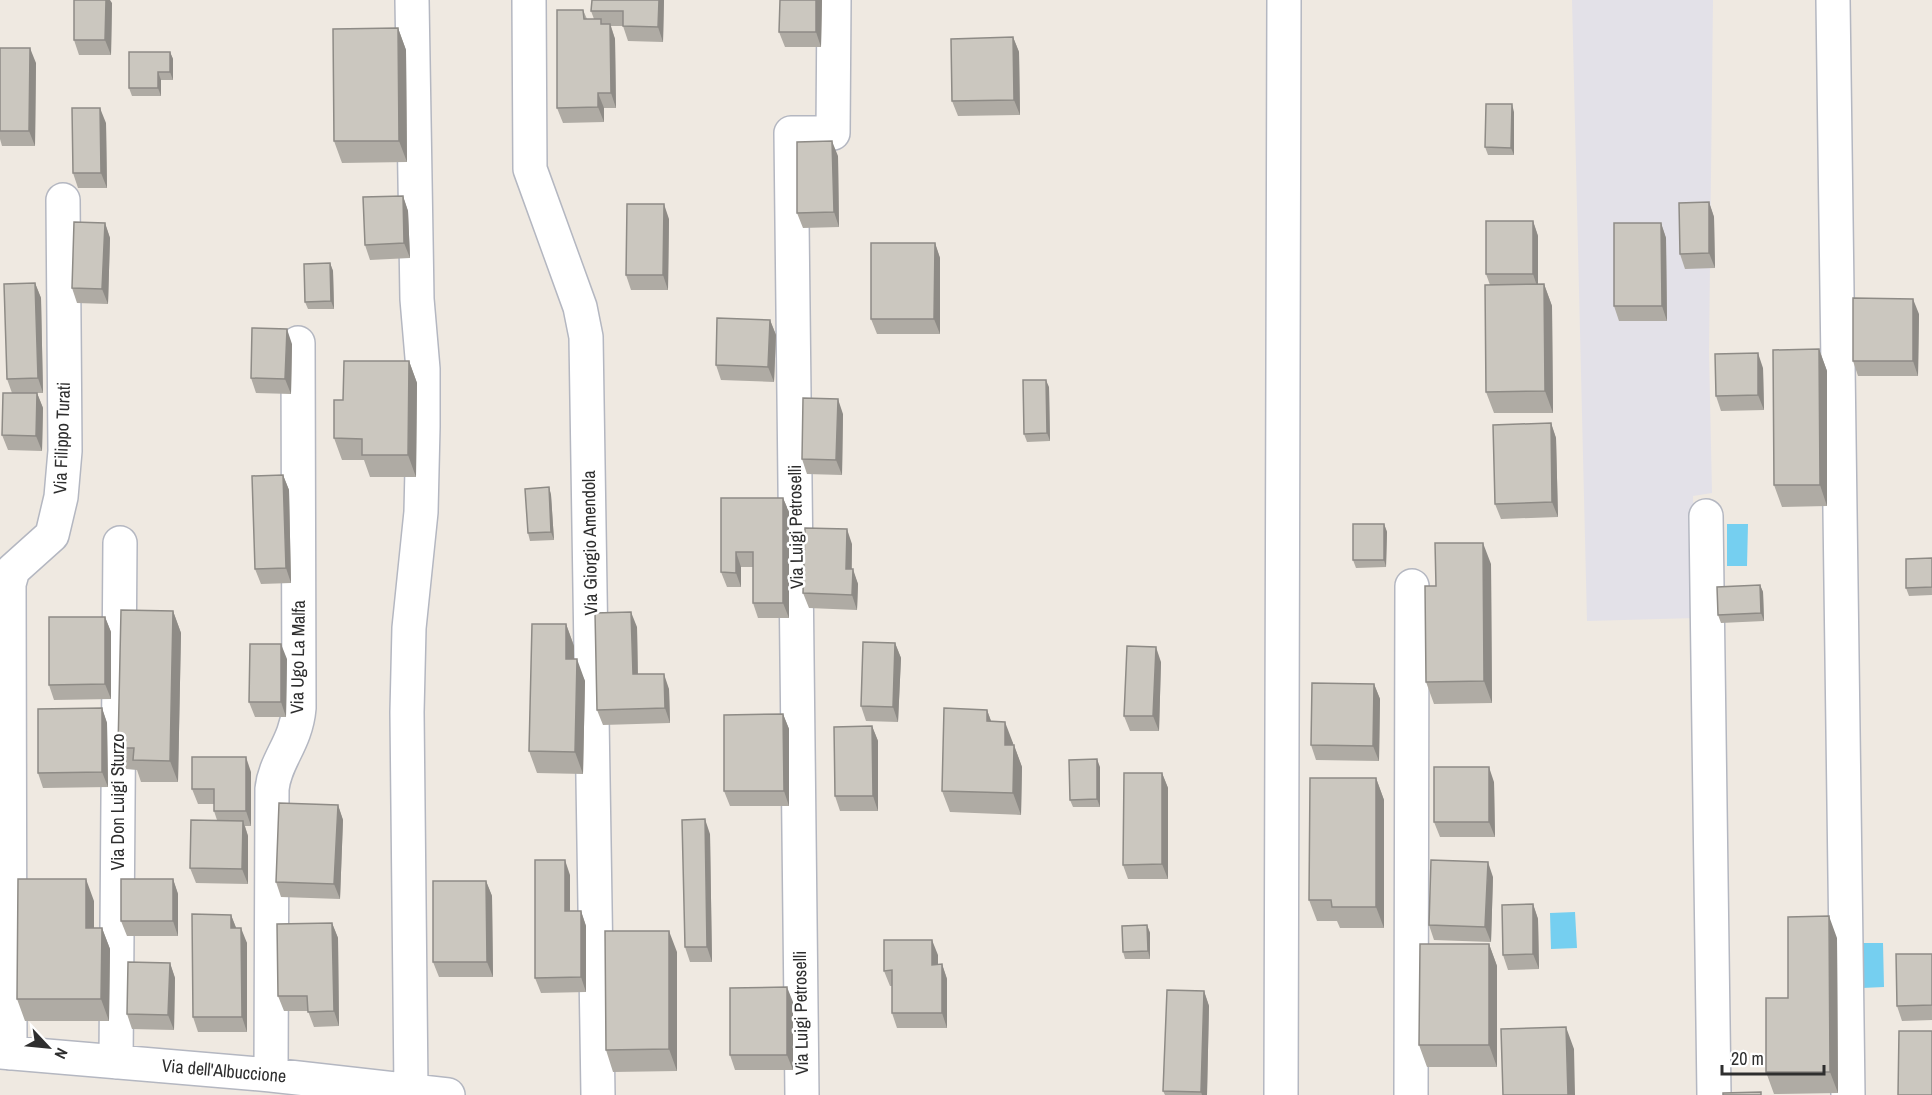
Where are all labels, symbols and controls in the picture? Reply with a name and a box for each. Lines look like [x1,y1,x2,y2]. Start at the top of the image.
street label: Via Filippo Turati [47,381,76,495]
street label: Via Luigi Petroselli [782,465,809,589]
street label: Via Giorgio Amendola [576,470,603,616]
street label: Via Ugo La Malfa [284,600,311,714]
street label: Via Don Luigi Sturzo [105,734,130,870]
street label: Via Luigi Petroselli [787,951,814,1075]
north arrow [18,1017,78,1077]
scale bar [1722,1038,1824,1076]
text: N [50,1044,73,1063]
text: 20 m [1731,1046,1764,1071]
street label: Via dell'Albuccione [161,1053,287,1088]

